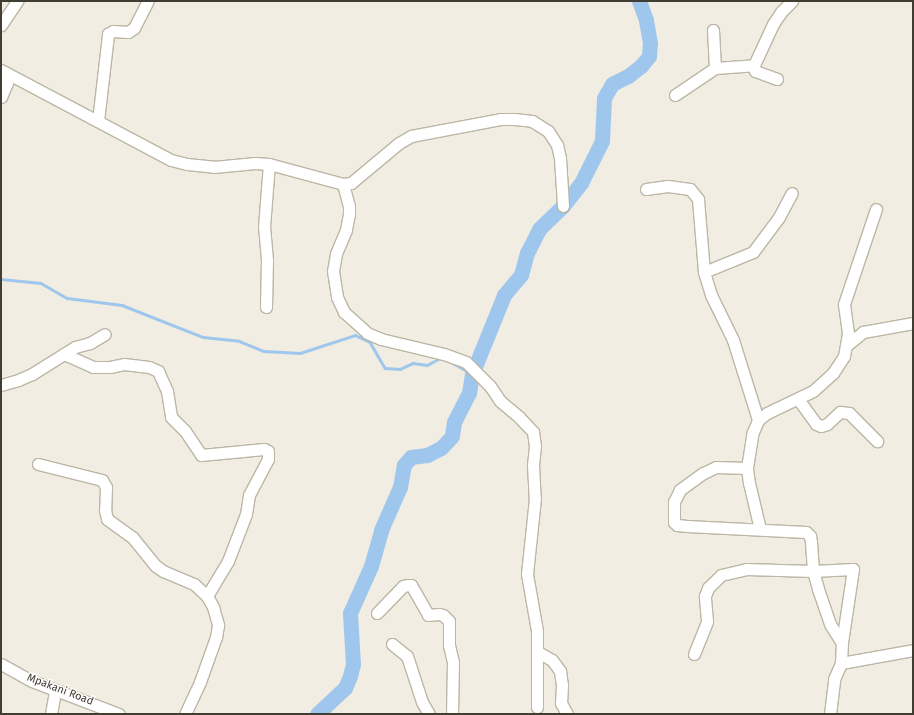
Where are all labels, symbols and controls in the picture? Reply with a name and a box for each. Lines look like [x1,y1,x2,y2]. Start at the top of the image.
street label: Mpakani Road [25,671,95,709]

